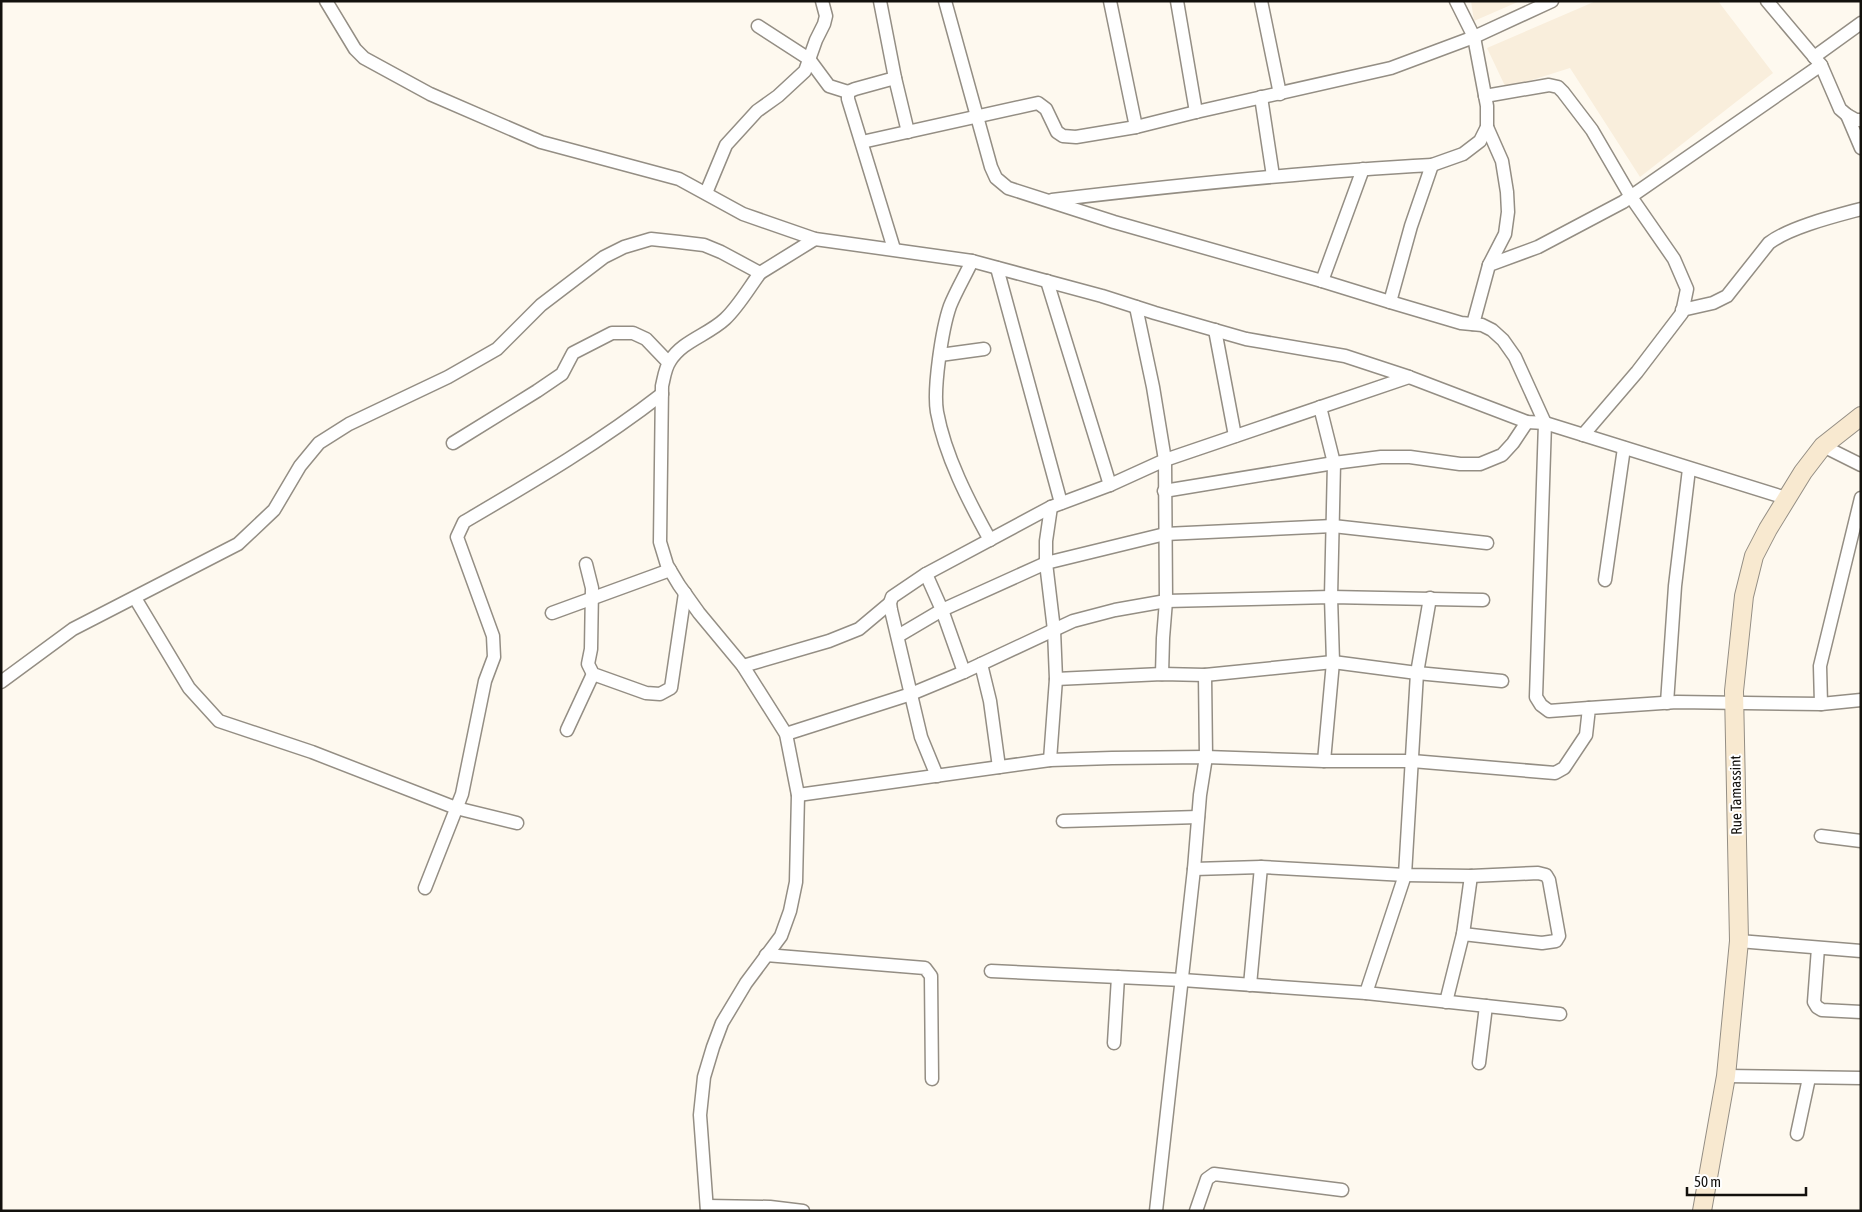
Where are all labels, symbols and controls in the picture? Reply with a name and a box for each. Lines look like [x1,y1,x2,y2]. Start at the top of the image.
street label: Rue Tamassint [1726,755,1745,835]
scale bar [1687,1164,1806,1196]
text: 50 m [1694,1173,1721,1190]

